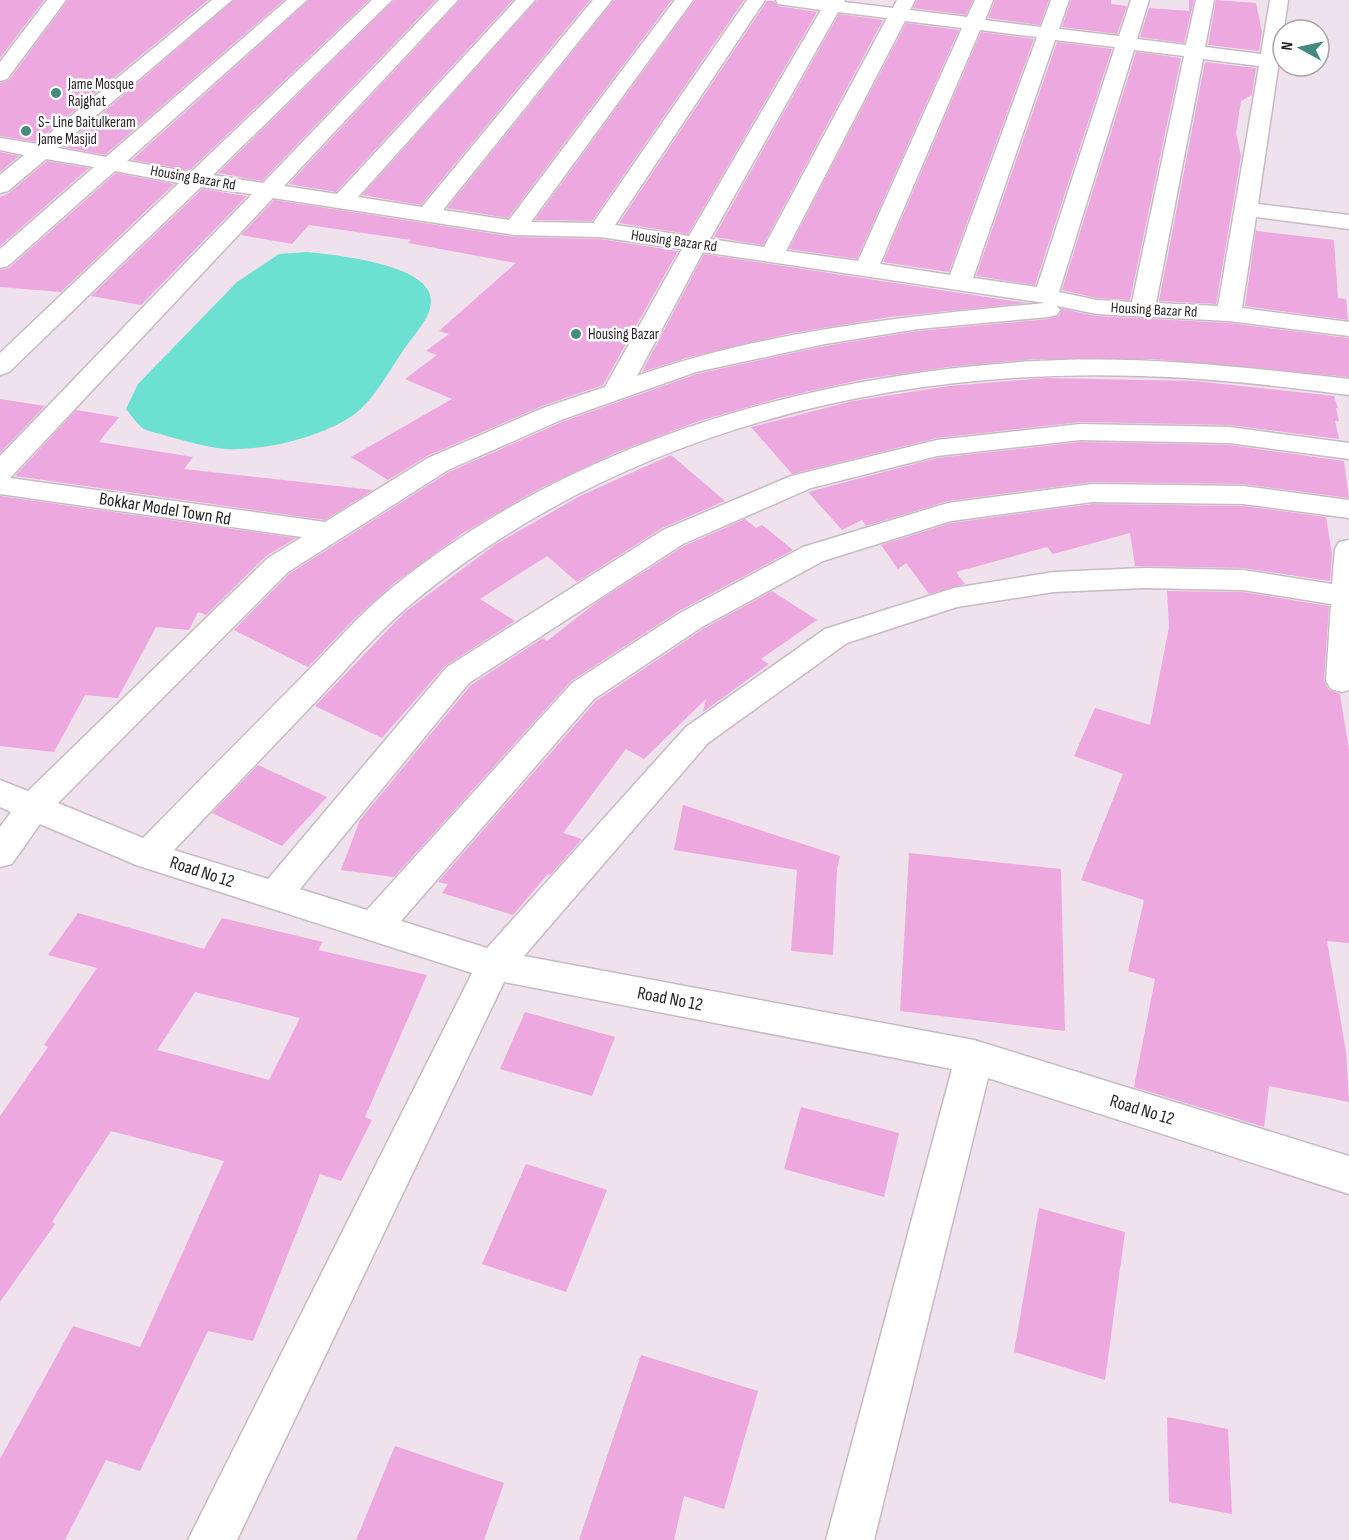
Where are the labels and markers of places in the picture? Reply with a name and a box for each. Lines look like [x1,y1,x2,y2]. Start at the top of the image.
place label: Jame Mosque Rajghat [67,75,134,111]
marker: Jame Mosque Rajghat [49,86,63,100]
place label: S- Line Baitulkeram Jame Masjid [37,113,136,149]
marker: S- Line Baitulkeram Jame Masjid [19,124,33,138]
place label: Housing Bazar [588,325,660,344]
marker: Housing Bazar [569,327,583,341]

